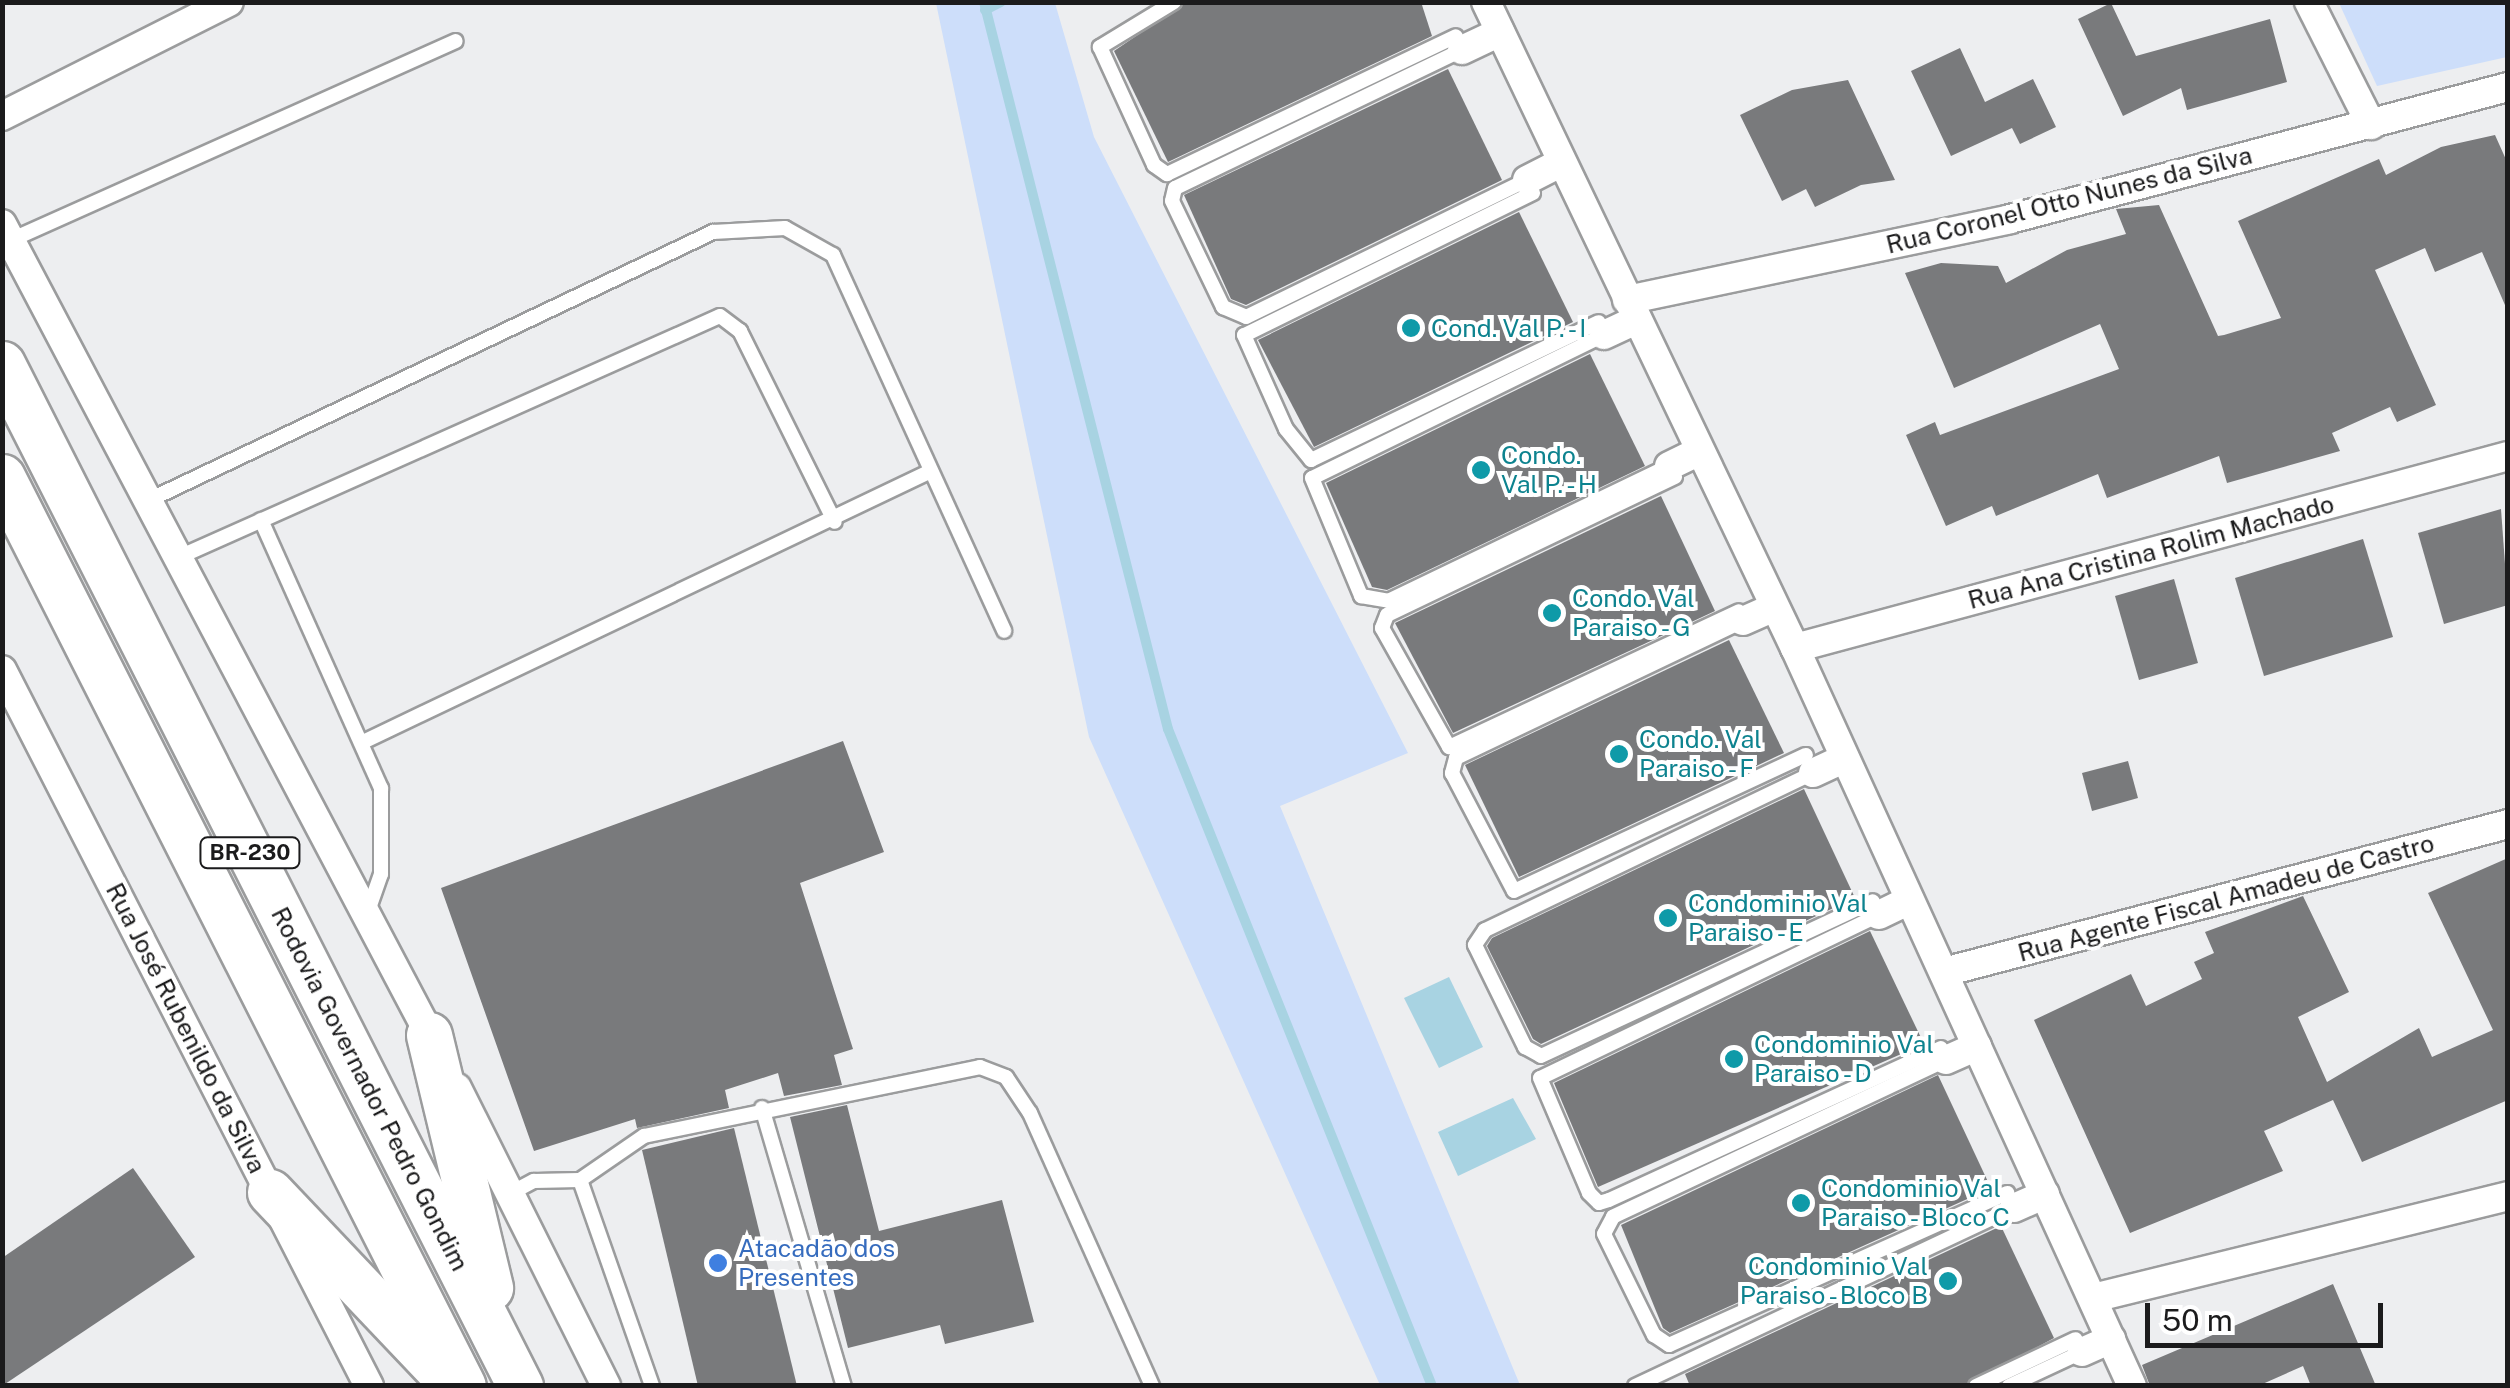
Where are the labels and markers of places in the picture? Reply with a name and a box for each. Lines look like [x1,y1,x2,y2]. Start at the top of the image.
place label: Cond. Val P. - I [1431,313,1594,343]
marker: Cond. Val P. - I [1400,317,1422,339]
place label: Condo. Val P. - H [1501,441,1604,500]
marker: Condo. Val P. - H [1470,459,1492,481]
place label: Condo. Val Paraiso - G [1572,584,1698,643]
marker: Condo. Val Paraiso - G [1541,602,1563,624]
place label: Condo. Val Paraiso - F [1639,725,1763,784]
marker: Condo. Val Paraiso - F [1608,743,1630,765]
place label: Condominio Val Paraiso - E [1688,889,1869,948]
marker: Condominio Val Paraiso - E [1657,907,1679,929]
place label: Condominio Val Paraiso - D [1754,1030,1935,1089]
marker: Condominio Val Paraiso - D [1723,1048,1745,1070]
place label: Condominio Val Paraiso - Bloco C [1821,1174,2017,1233]
marker: Condominio Val Paraiso - Bloco C [1790,1192,1812,1214]
place label: Atacadão dos Presentes [738,1234,896,1293]
marker: Atacadão dos Presentes [707,1252,729,1274]
place label: Condominio Val Paraiso - Bloco B [1732,1252,1928,1311]
marker: Condominio Val Paraiso - Bloco B [1937,1270,1959,1292]

